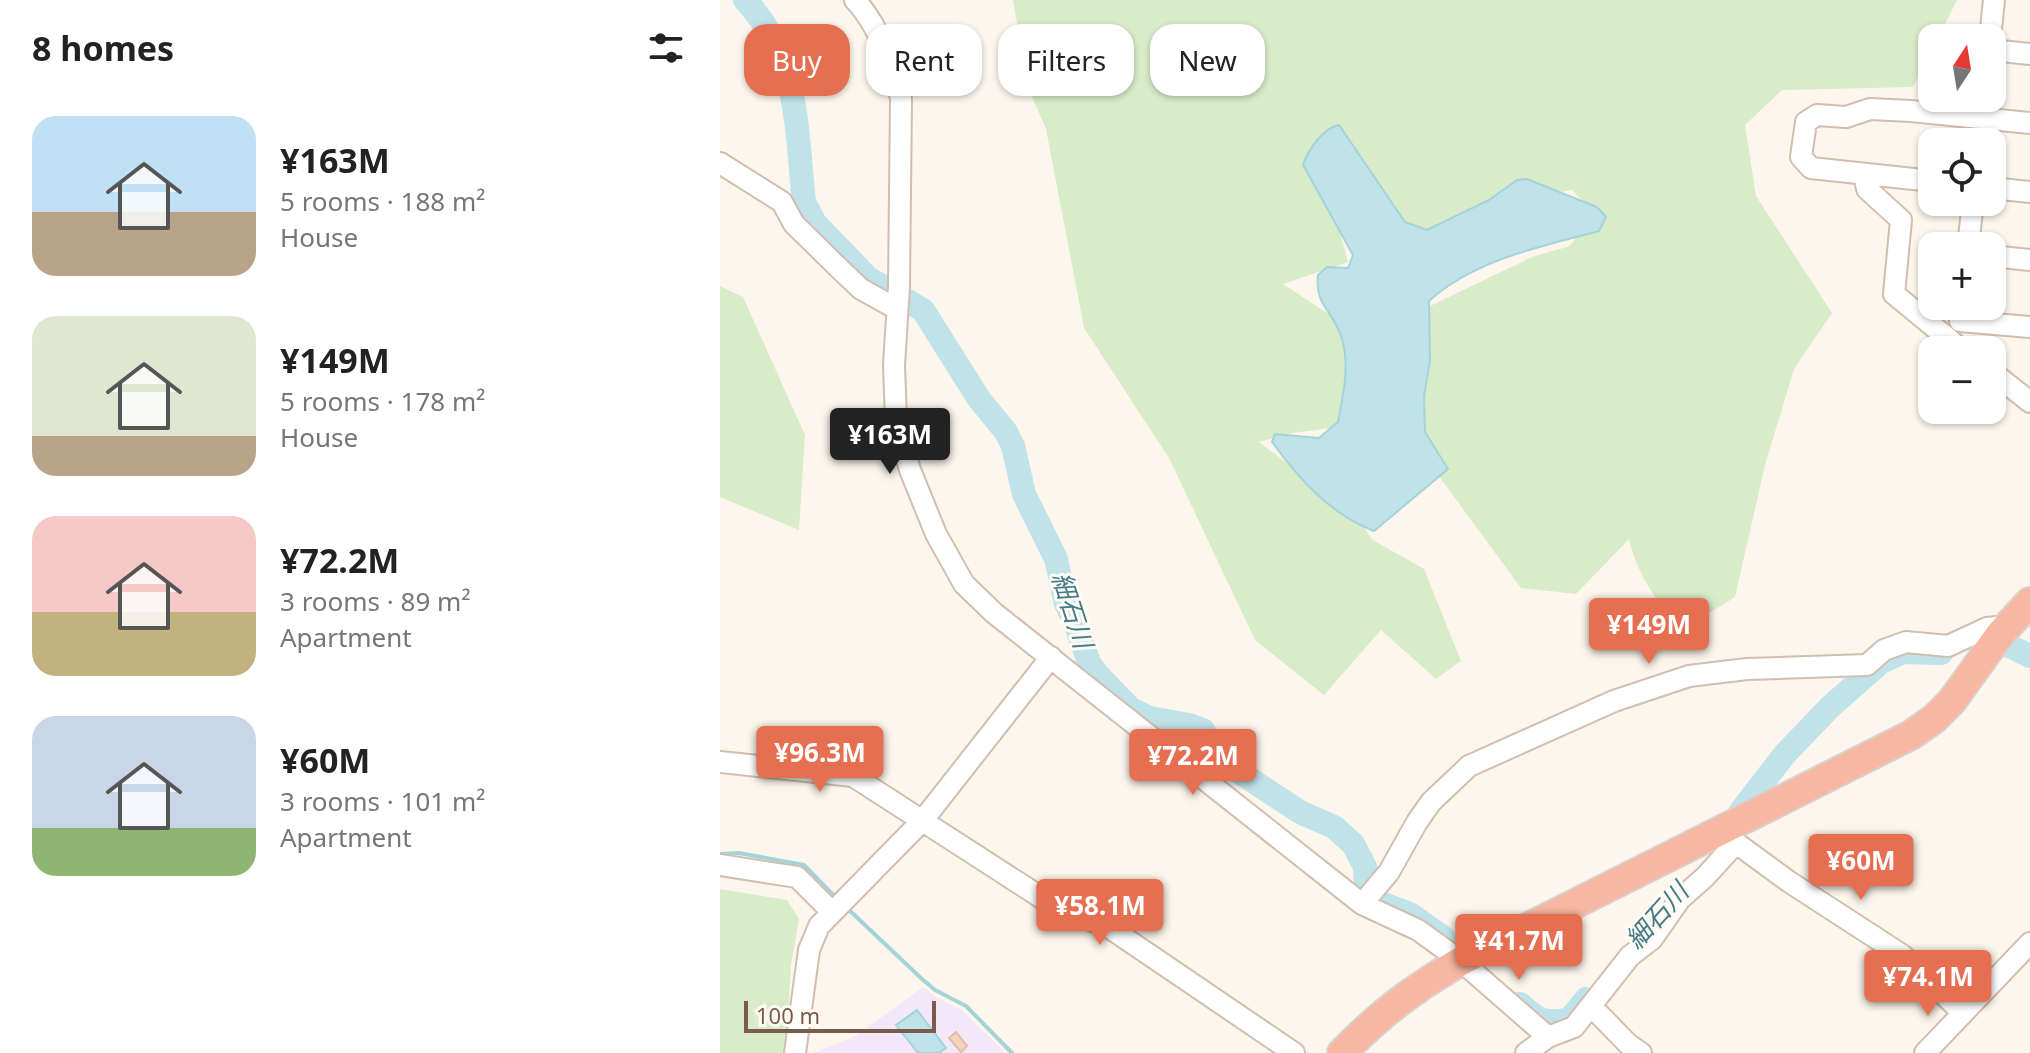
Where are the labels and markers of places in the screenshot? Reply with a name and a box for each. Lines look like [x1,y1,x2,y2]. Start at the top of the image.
pin: ¥163M [834,408,946,476]
pin: ¥149M [1593,598,1705,666]
pin: ¥96.3M [755,726,885,794]
pin: ¥72.2M [1128,729,1258,797]
pin: ¥60M [1814,834,1908,902]
pin: ¥58.1M [1035,879,1165,947]
pin: ¥41.7M [1454,914,1584,982]
pin: ¥74.1M [1863,950,1993,1018]

